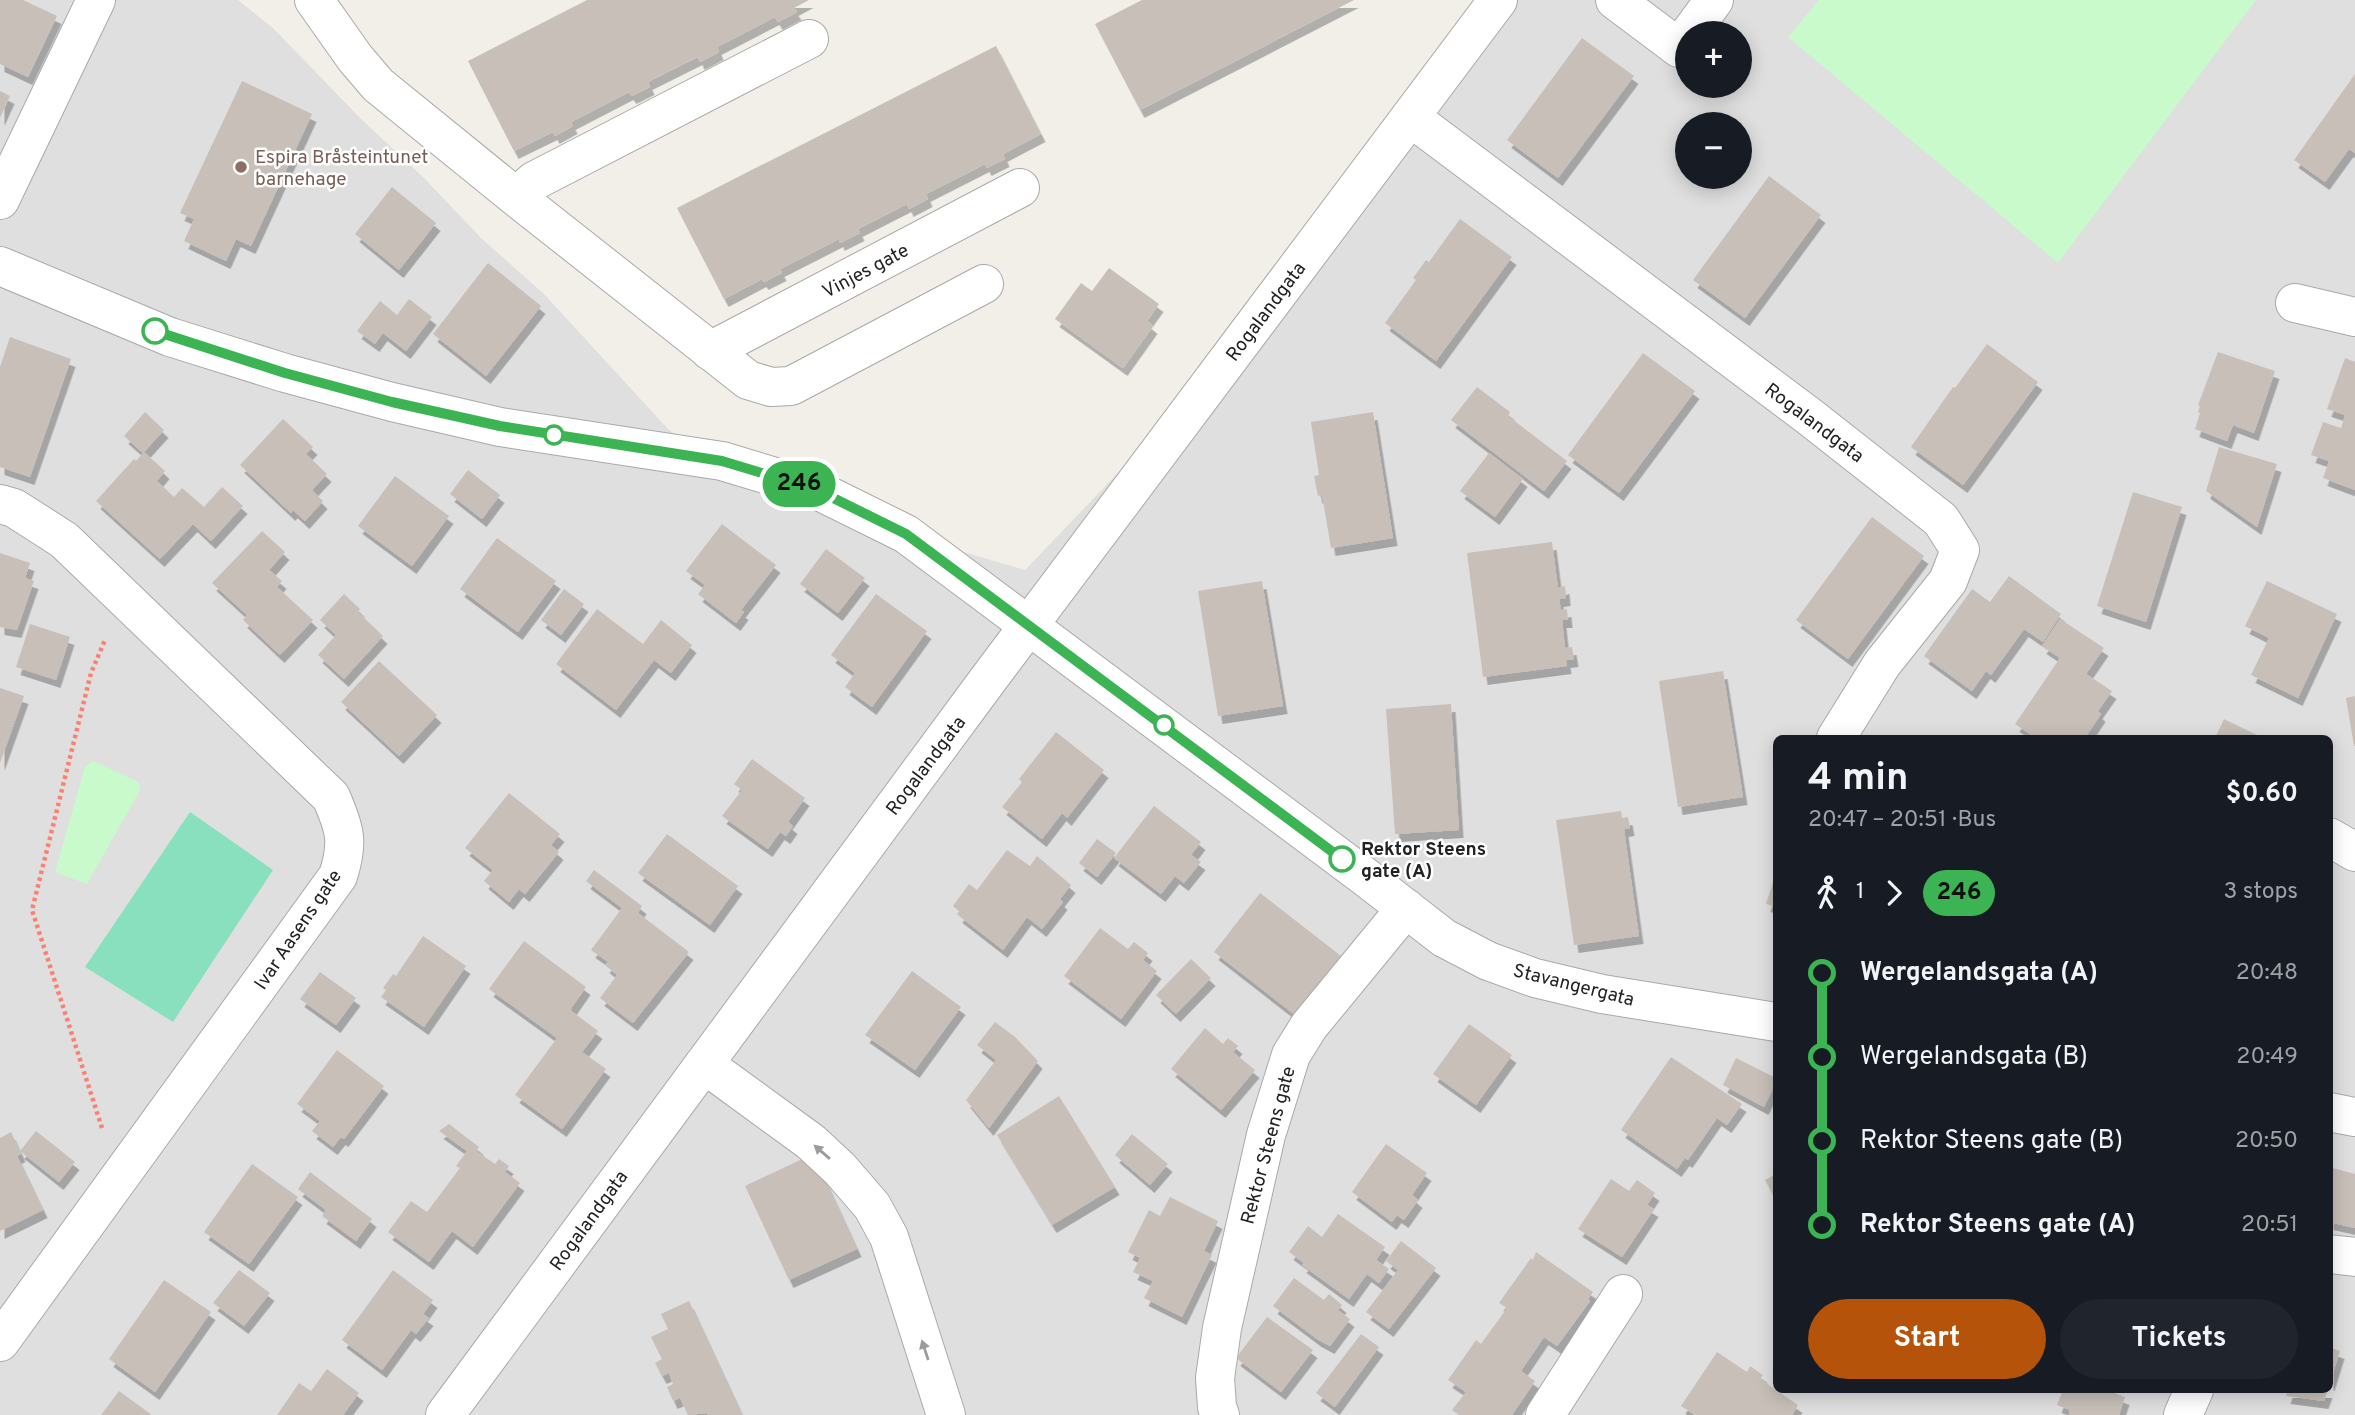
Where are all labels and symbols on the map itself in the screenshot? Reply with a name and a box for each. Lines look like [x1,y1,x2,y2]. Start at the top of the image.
place label: Espira Bråsteintunet barnehage [255,146,428,192]
marker: Espira Bråsteintunet barnehage [233,159,249,175]
street label: Vinjes gate [819,239,913,305]
street label: Rogalandgata [1221,258,1312,367]
unlabelled marker [142,318,168,344]
street label: Rogalandgata [1759,378,1868,469]
unlabelled marker [544,425,564,445]
line badge: 246 [759,461,839,507]
street label: Rogalandgata [881,712,972,821]
unlabelled marker [1154,715,1174,735]
place label: Rektor Steens gate (A) [1361,838,1486,884]
marker: Rektor Steens gate (A) [1329,846,1355,872]
street label: Ivar Aasens gate [250,865,348,995]
street label: Stavangergata [1510,959,1637,1013]
street label: Rektor Steens gate [1236,1064,1302,1227]
one-way arrow [814,1145,831,1161]
street label: Rogalandgata [545,1166,634,1276]
one-way arrow [920,1339,930,1360]

